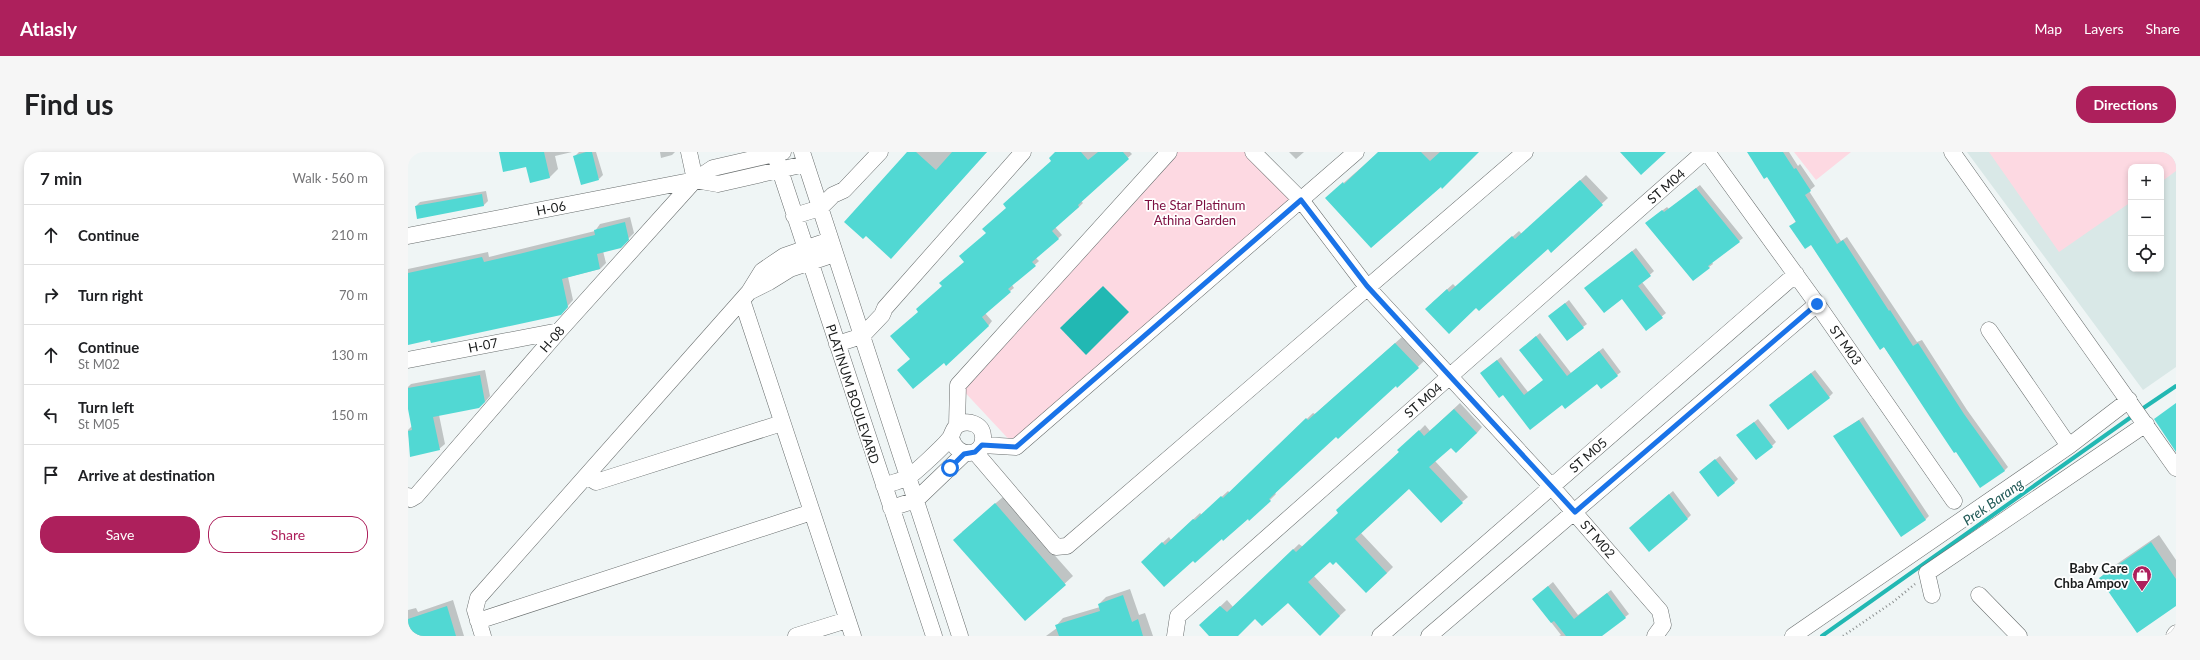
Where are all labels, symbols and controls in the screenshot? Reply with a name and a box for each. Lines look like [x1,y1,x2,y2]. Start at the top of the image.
text: Atlasly [20,17,77,40]
text: Map [2034,20,2062,37]
text: Layers [2084,20,2124,37]
text: Share [2146,20,2180,37]
button: Directions [2076,86,2176,123]
text: Find us [24,87,114,121]
map controls [2128,164,2164,272]
button: + [2128,164,2164,200]
street label: ST M04 [1644,165,1689,207]
text: 7 min [40,168,82,189]
text: Walk · 560 m [292,170,368,186]
street label: H-06 [535,197,567,219]
park label: The Star Platinum Athina Garden [1144,197,1246,228]
button: − [2128,200,2164,236]
icon: ahead [40,224,62,246]
text: Continue [78,226,139,244]
text: 210 m [331,227,368,243]
button: locate [2128,236,2164,272]
icon: right [40,284,62,306]
text: Turn right [78,286,143,304]
text: 70 m [339,287,368,303]
route end [1808,295,1826,313]
street label: H-08 [536,322,568,356]
street label: PLATINUM BOULEVARD [823,322,883,466]
street label: ST M03 [1827,322,1865,368]
street label: H-07 [467,334,500,356]
text: Continue [78,338,139,356]
icon: ahead [40,344,62,366]
text: 130 m [331,347,368,363]
text: St M02 [78,356,120,372]
street label: ST M04 [1401,379,1446,421]
text: Turn left [78,398,134,416]
icon: left [40,404,62,426]
text: 150 m [331,407,368,423]
text: St M05 [78,416,120,432]
street label: ST M05 [1566,434,1610,476]
route start [941,459,959,477]
icon: arrive [40,464,62,486]
text: Arrive at destination [78,466,215,484]
water label: Prek Barang [1959,474,2026,529]
button: Save [40,516,200,553]
button: Share [208,516,368,553]
street label: ST M02 [1577,517,1619,561]
place label: Baby Care Chba Ampov [2054,560,2128,591]
shop icon: Baby Care Chba Ampov [2131,564,2153,592]

